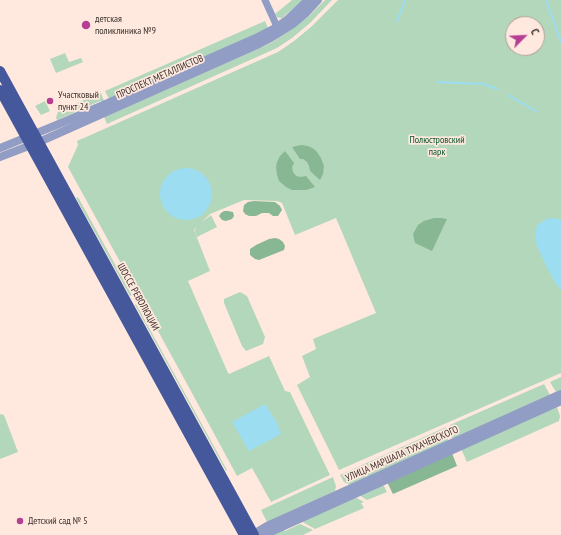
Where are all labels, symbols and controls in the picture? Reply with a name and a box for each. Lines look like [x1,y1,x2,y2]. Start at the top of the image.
place label: детская поликлиника №9 [95,13,156,36]
north arrow [505,16,545,56]
marker: детская поликлиника №9 [80,19,92,31]
text: С [528,26,542,37]
street label: ПРОСПЕКТ МЕТАЛЛИСТОВ [115,52,205,102]
place label: Участковый пункт 24 [58,89,99,112]
marker: Участковый пункт 24 [45,96,55,106]
park label: Полюстровский парк [409,134,465,158]
street label: ШОССЕ РЕВОЛЮЦИИ [114,261,162,333]
street label: УЛИЦА МАРШАЛА ТУХАЧЕВСКОГО [344,424,460,484]
place label: Детский сад № 5 [28,515,88,527]
marker: Детский сад № 5 [15,516,25,526]

